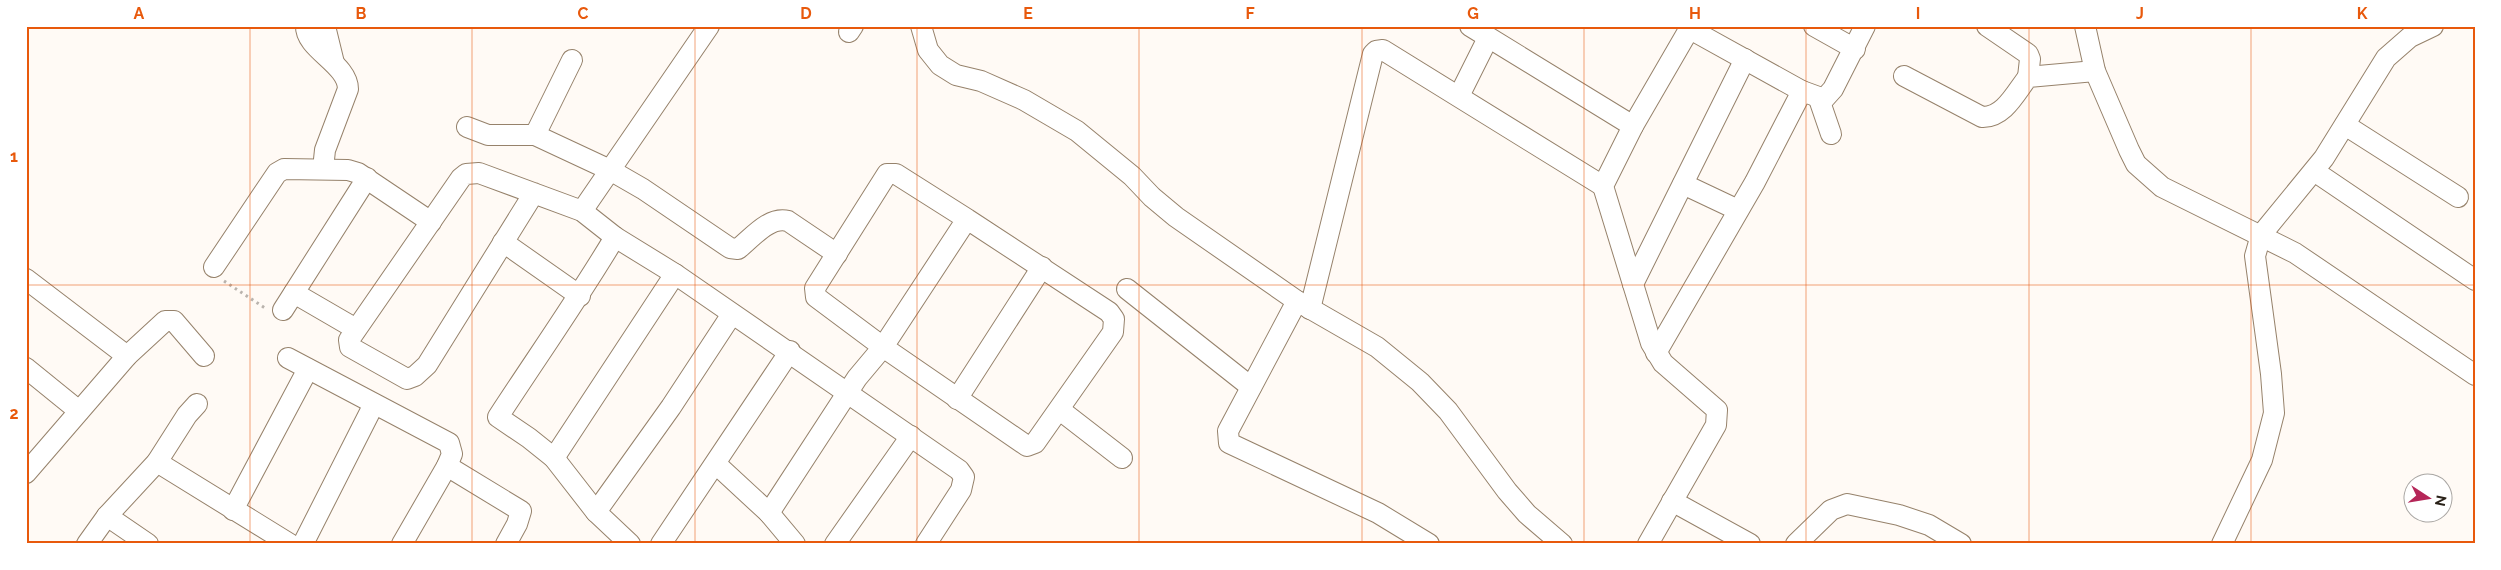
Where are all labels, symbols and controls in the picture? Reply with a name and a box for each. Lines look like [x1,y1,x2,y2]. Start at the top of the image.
text: A [134,4,145,23]
text: B [356,4,367,23]
text: C [578,4,589,23]
text: D [800,4,812,23]
text: E [1023,4,1033,23]
text: F [1245,4,1255,23]
text: G [1467,4,1479,23]
text: H [1689,4,1701,23]
text: I [1916,4,1920,23]
text: J [2136,4,2144,23]
text: K [2357,4,2368,23]
text: 1 [10,147,18,166]
text: 2 [9,404,19,423]
north arrow [2404,472,2454,522]
text: N [2432,494,2450,508]

